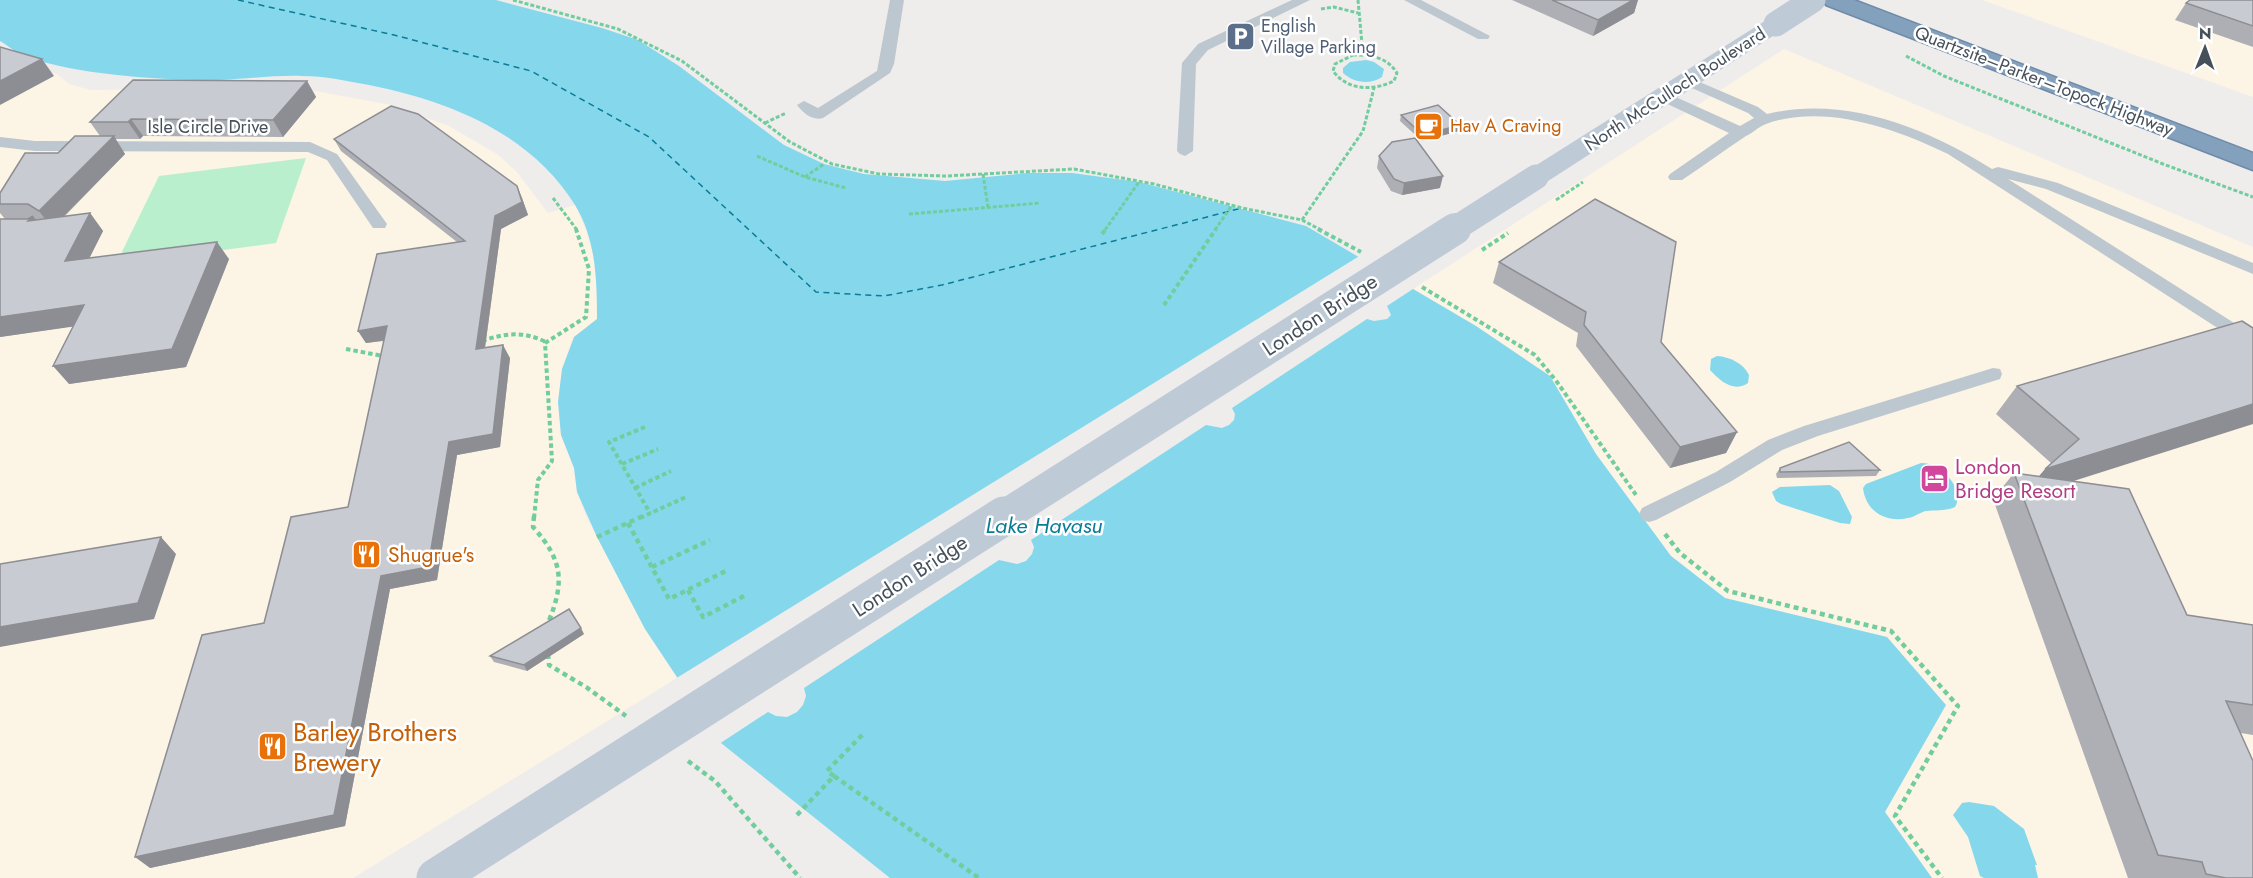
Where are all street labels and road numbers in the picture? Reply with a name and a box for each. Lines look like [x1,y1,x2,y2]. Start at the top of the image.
street label: Quartzsite–Parker–Topock Highway [1911,20,2177,142]
street label: North McCulloch Boulevard [1579,21,1771,157]
street label: Isle Circle Drive [148,114,268,140]
street label: London Bridge [1257,266,1384,363]
street label: London Bridge [847,527,974,624]

